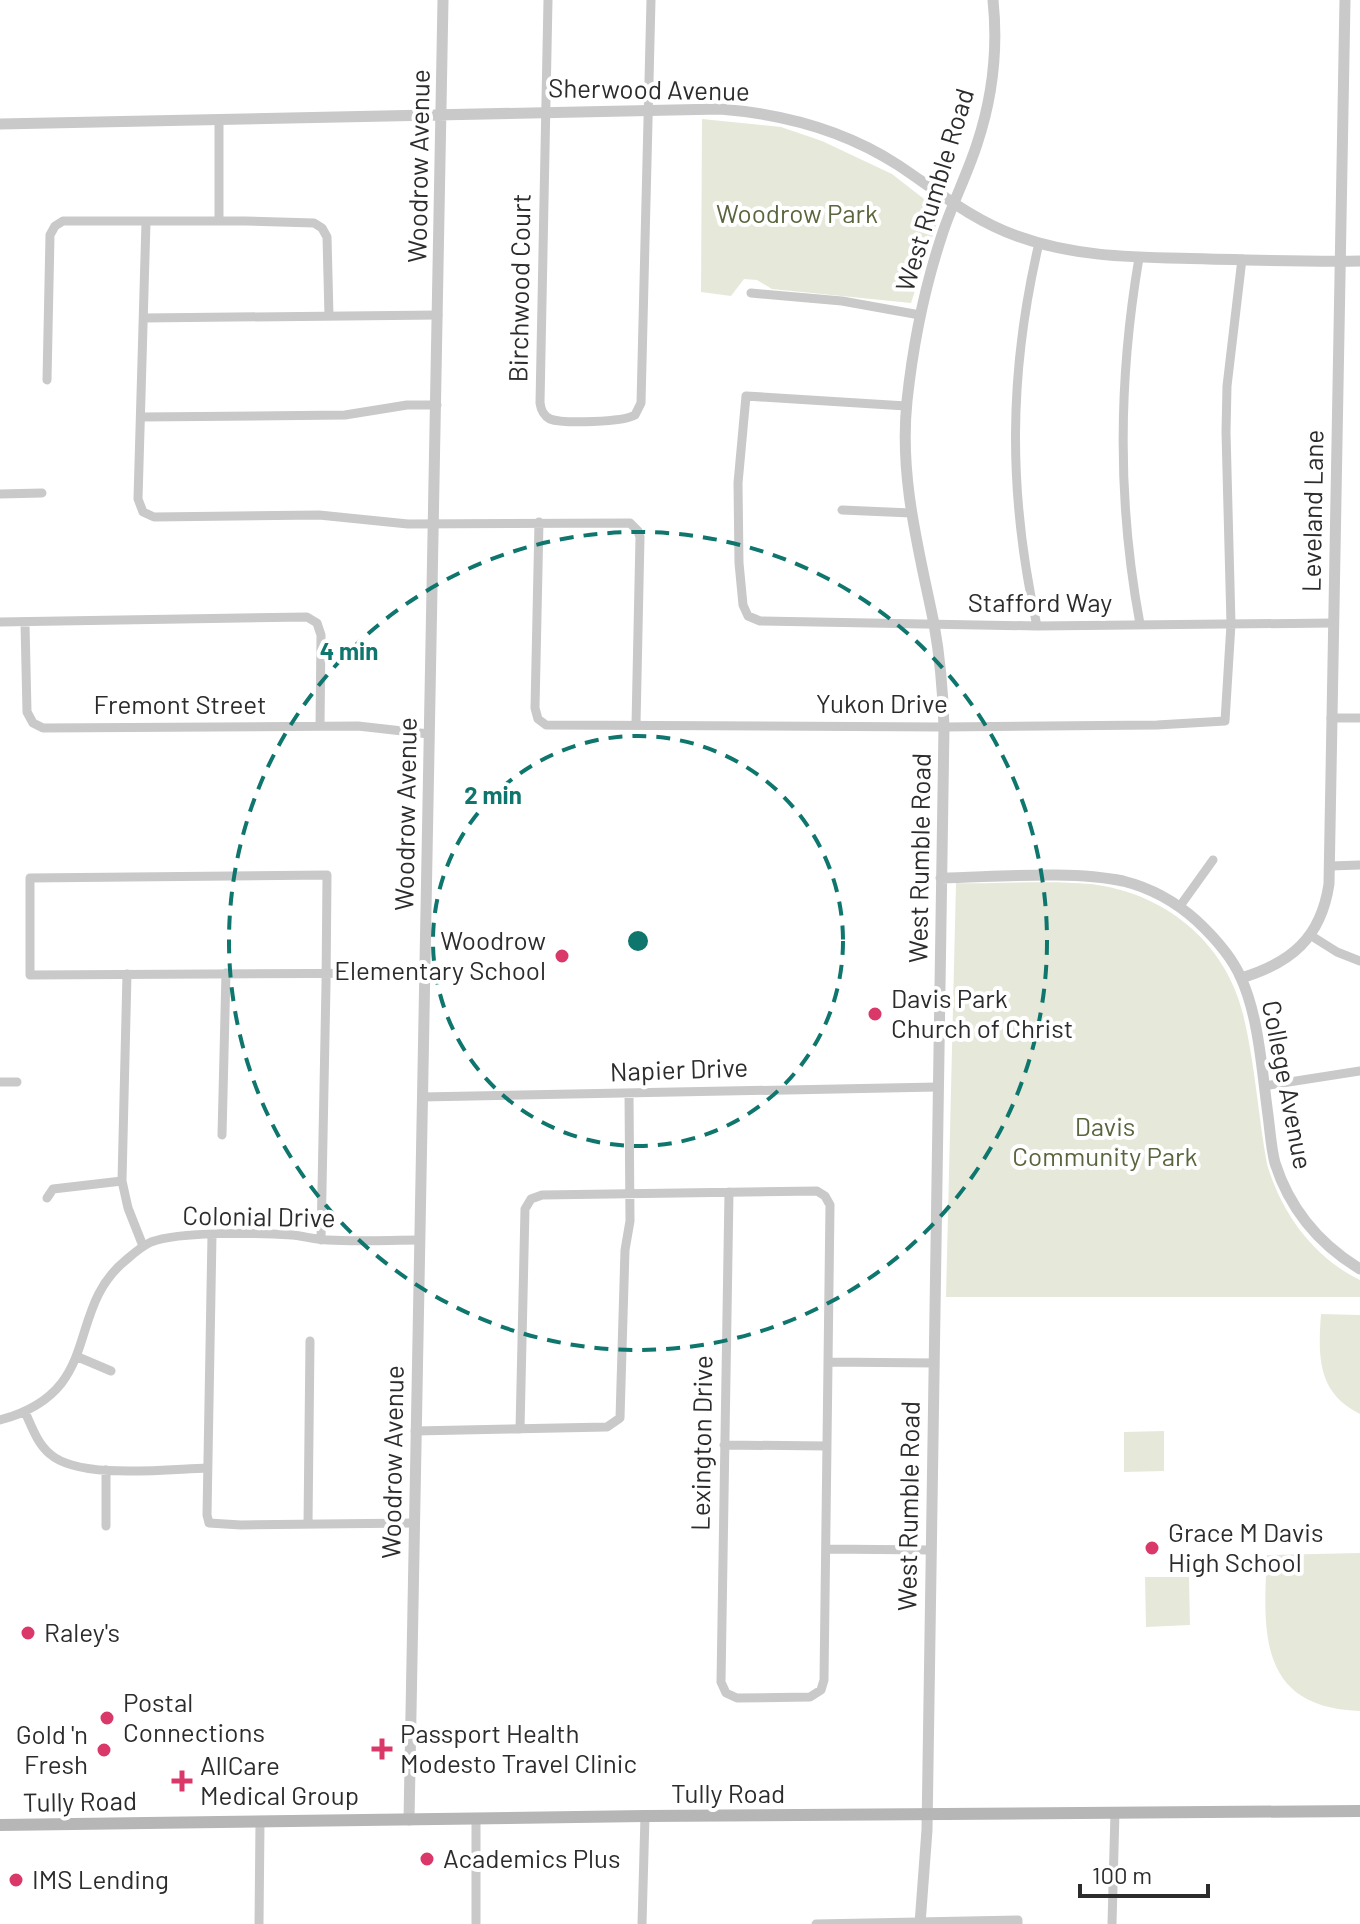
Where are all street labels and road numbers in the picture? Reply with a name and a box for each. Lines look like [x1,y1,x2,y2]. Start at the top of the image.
street label: Woodrow Avenue [400,69,435,263]
street label: Sherwood Avenue [548,71,750,106]
street label: West Rumble Road [888,84,979,295]
street label: Birchwood Court [501,193,536,383]
street label: Leveland Lane [1295,430,1328,592]
street label: Stafford Way [968,586,1112,617]
street label: Yukon Drive [816,687,948,718]
street label: Fremont Street [94,688,266,719]
street label: Woodrow Avenue [387,717,422,911]
street label: West Rumble Road [901,753,936,963]
street label: College Avenue [1257,998,1320,1172]
street label: Napier Drive [609,1051,749,1086]
street label: Colonial Drive [182,1199,336,1232]
street label: Lexington Drive [683,1355,718,1531]
street label: Woodrow Avenue [374,1365,409,1559]
street label: West Rumble Road [890,1401,925,1611]
street label: Tully Road [671,1777,785,1808]
street label: Tully Road [23,1784,137,1817]

